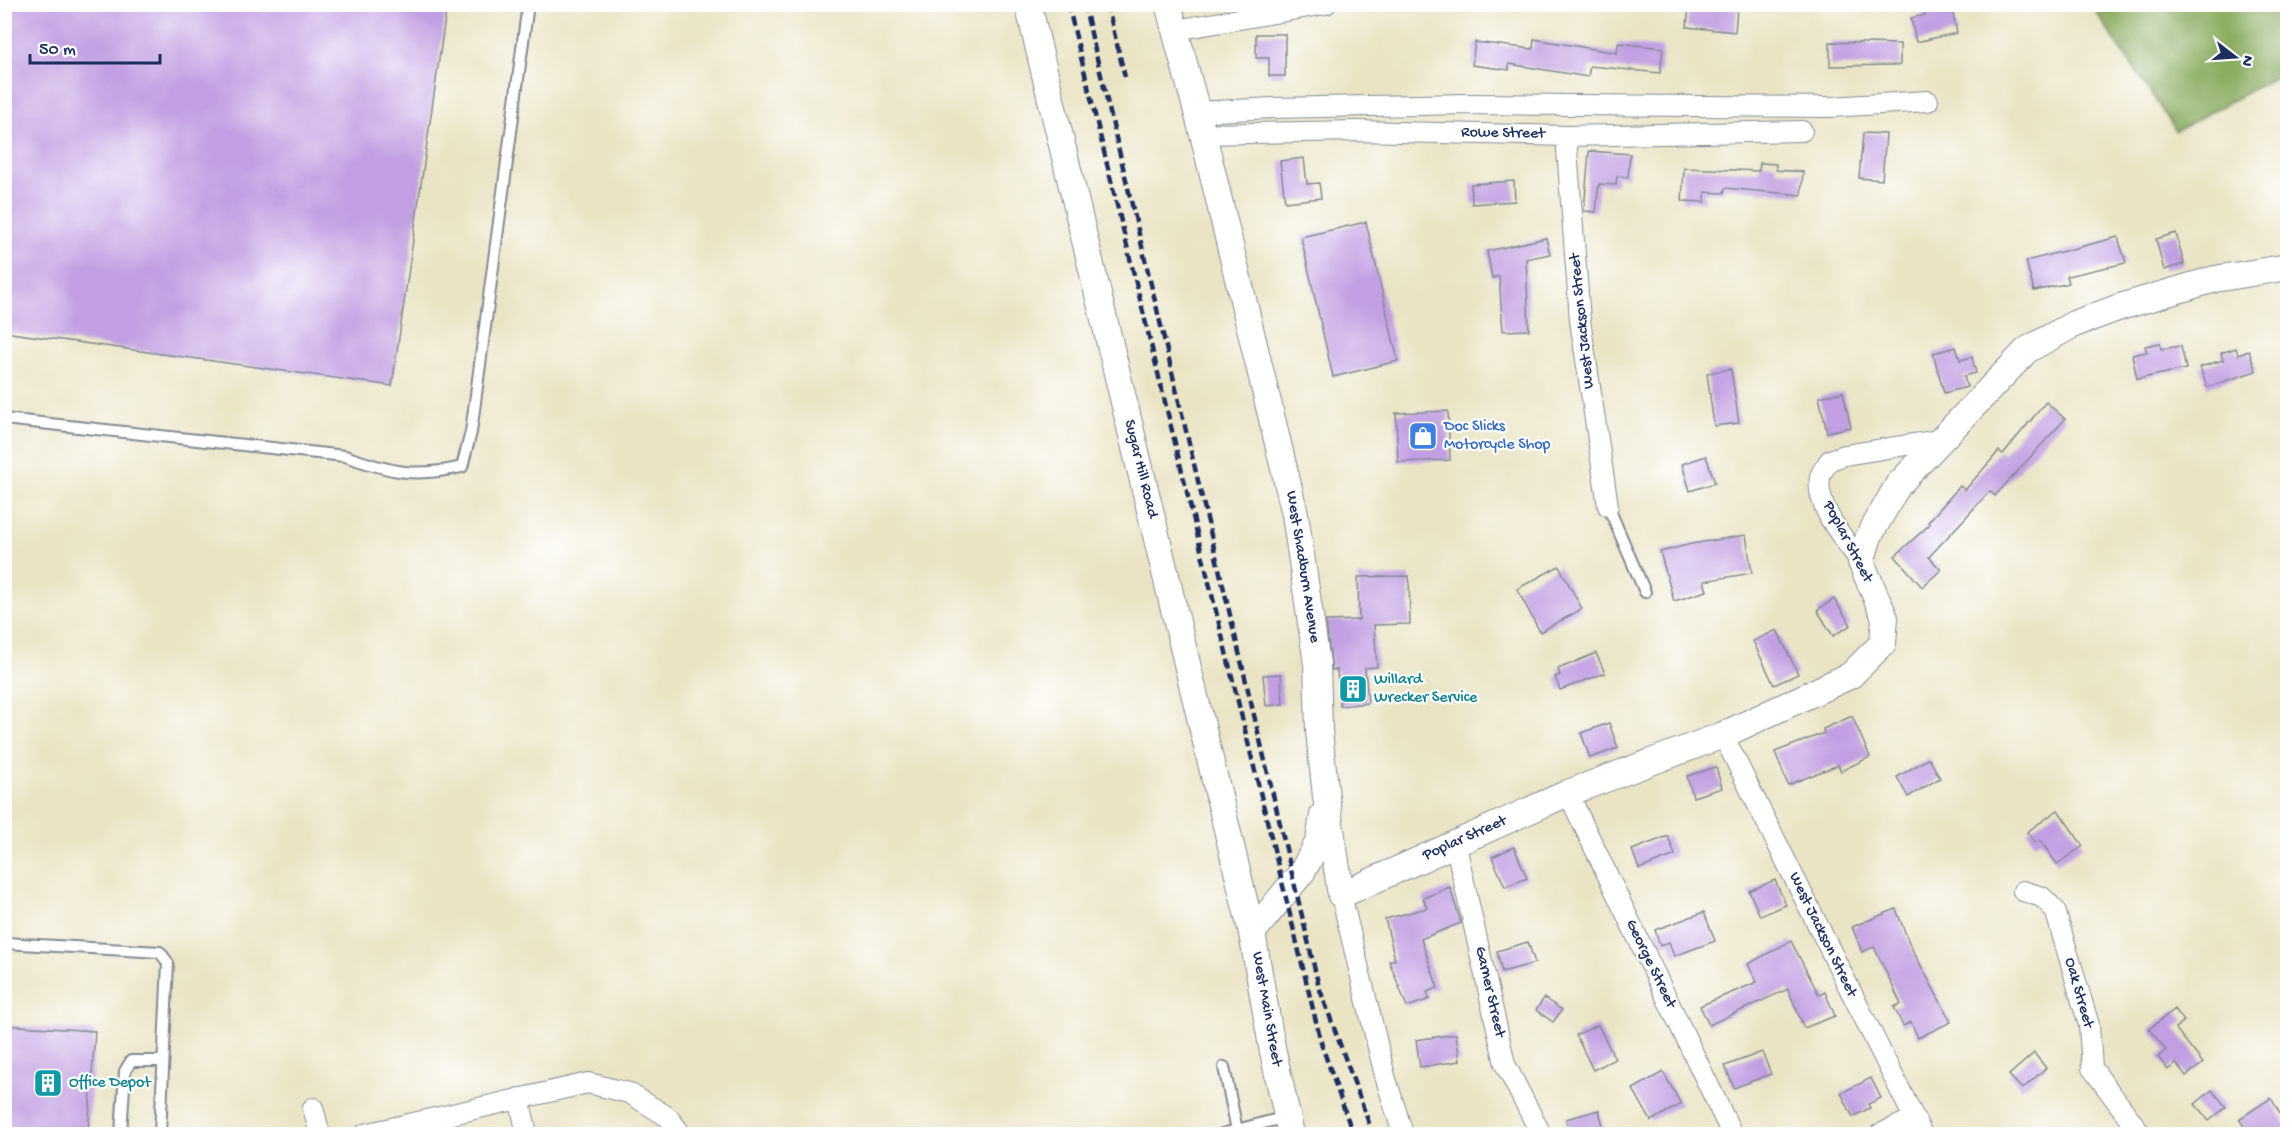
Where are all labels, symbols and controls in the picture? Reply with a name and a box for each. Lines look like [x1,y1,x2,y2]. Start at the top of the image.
scale bar [30,27,160,65]
north arrow [2205,27,2265,87]
text: 50 m [39,40,76,61]
text: N [2235,53,2257,69]
street label: Rowe Street [1461,124,1547,144]
street label: West Jackson Street [1566,251,1600,390]
street label: Sugar Hill Road [1119,418,1162,522]
place label: Doc Slicks Motorcycle Shop [1443,418,1551,455]
shop icon: Doc Slicks Motorcycle Shop [1407,420,1439,452]
street label: West Shadburn Avenue [1281,490,1324,645]
street label: Poplar Street [1817,497,1877,587]
place label: Willard Wrecker Service [1374,671,1478,708]
building icon: Willard Wrecker Service [1337,673,1369,705]
street label: Poplar Street [1419,812,1511,866]
street label: West Jackson Street [1784,870,1861,1002]
street label: George Street [1620,917,1680,1013]
street label: Garner Street [1469,945,1509,1041]
street label: West Main Street [1247,950,1286,1069]
street label: Oak Street [2059,956,2097,1032]
building icon: Office Depot [32,1067,64,1099]
place label: Office Depot [69,1074,152,1093]

